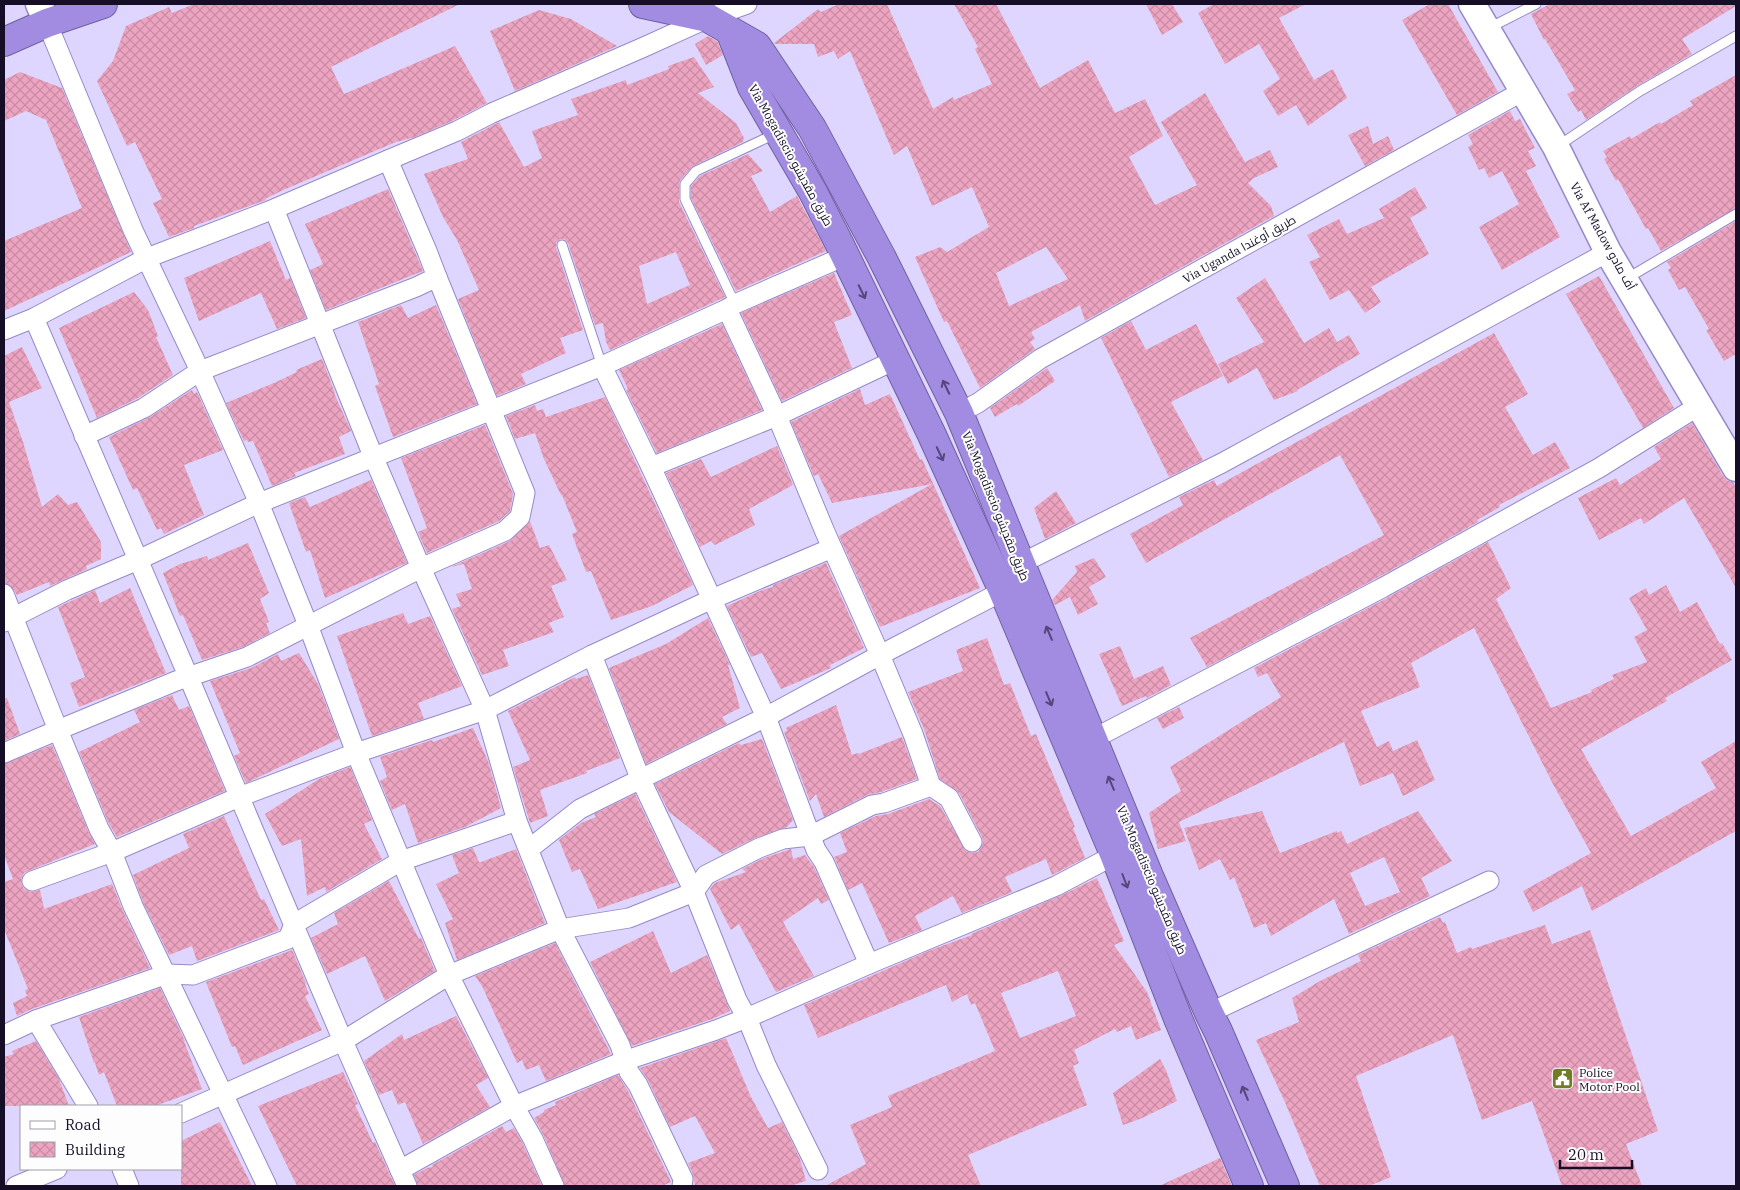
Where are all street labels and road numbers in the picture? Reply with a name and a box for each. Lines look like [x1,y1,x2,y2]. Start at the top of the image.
street label: Via Mogadiscio طريق مقديشو [746,81,836,229]
street label: Via Af Madow أف مادو [1567,179,1639,293]
street label: Via Uganda طريق أوغندا [1180,212,1298,286]
street label: Via Mogadiscio طريق مقديشو [959,429,1033,583]
street label: Via Mogadiscio طريق مقديشو [1114,803,1190,957]

